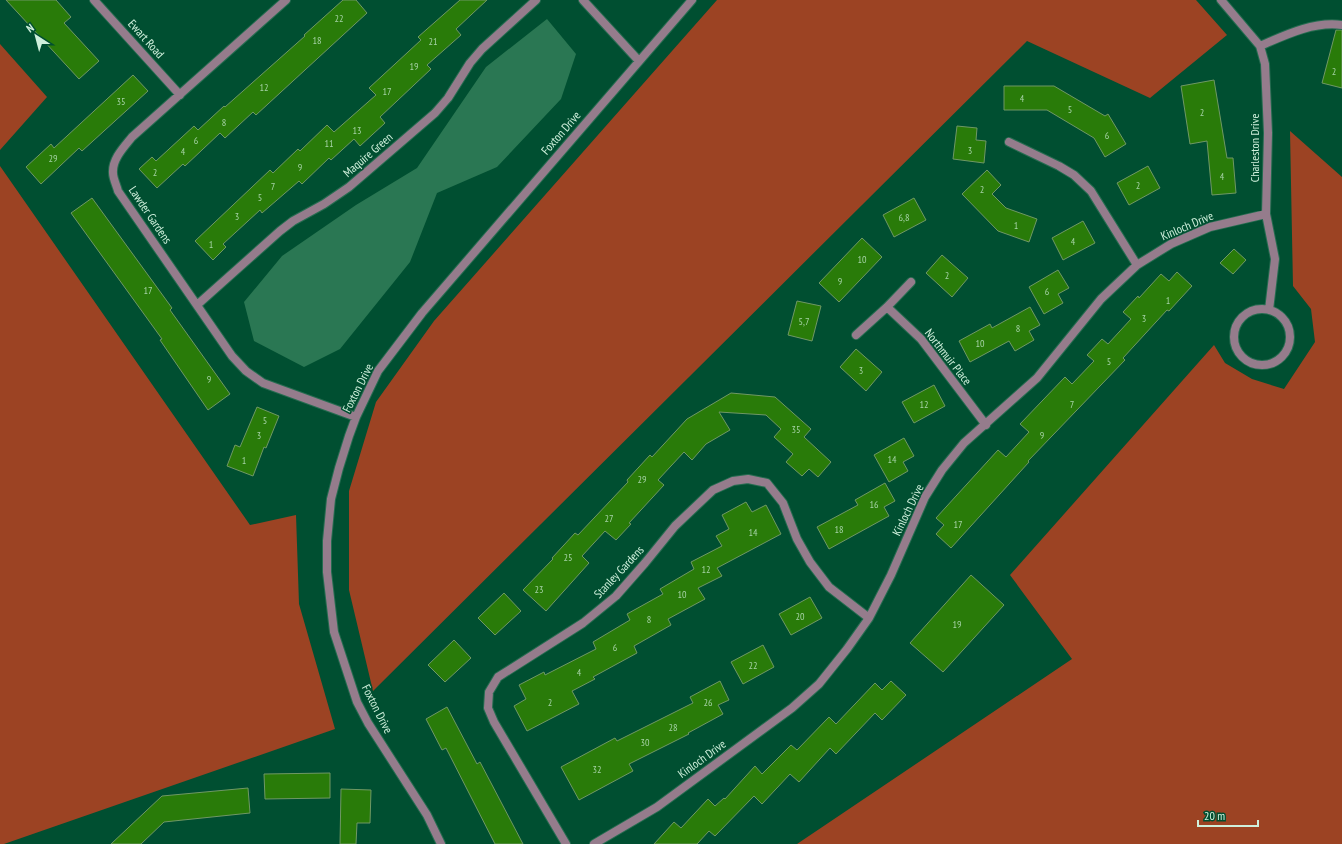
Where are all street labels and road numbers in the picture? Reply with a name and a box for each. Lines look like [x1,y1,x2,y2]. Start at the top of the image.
street label: Ewart Road [125,16,168,61]
street label: Foxton Drive [538,108,584,158]
street label: Charleston Drive [1247,114,1262,182]
street label: Maquire Green [340,129,395,180]
street label: Lawder Gardens [126,183,175,246]
street label: Kinloch Drive [1158,208,1215,243]
street label: Northmuir Place [922,326,975,388]
street label: Foxton Drive [339,361,376,415]
street label: Kinloch Drive [889,481,927,538]
street label: Stanley Gardens [591,542,647,601]
street label: Foxton Drive [359,682,396,736]
street label: Kinloch Drive [675,736,729,781]

